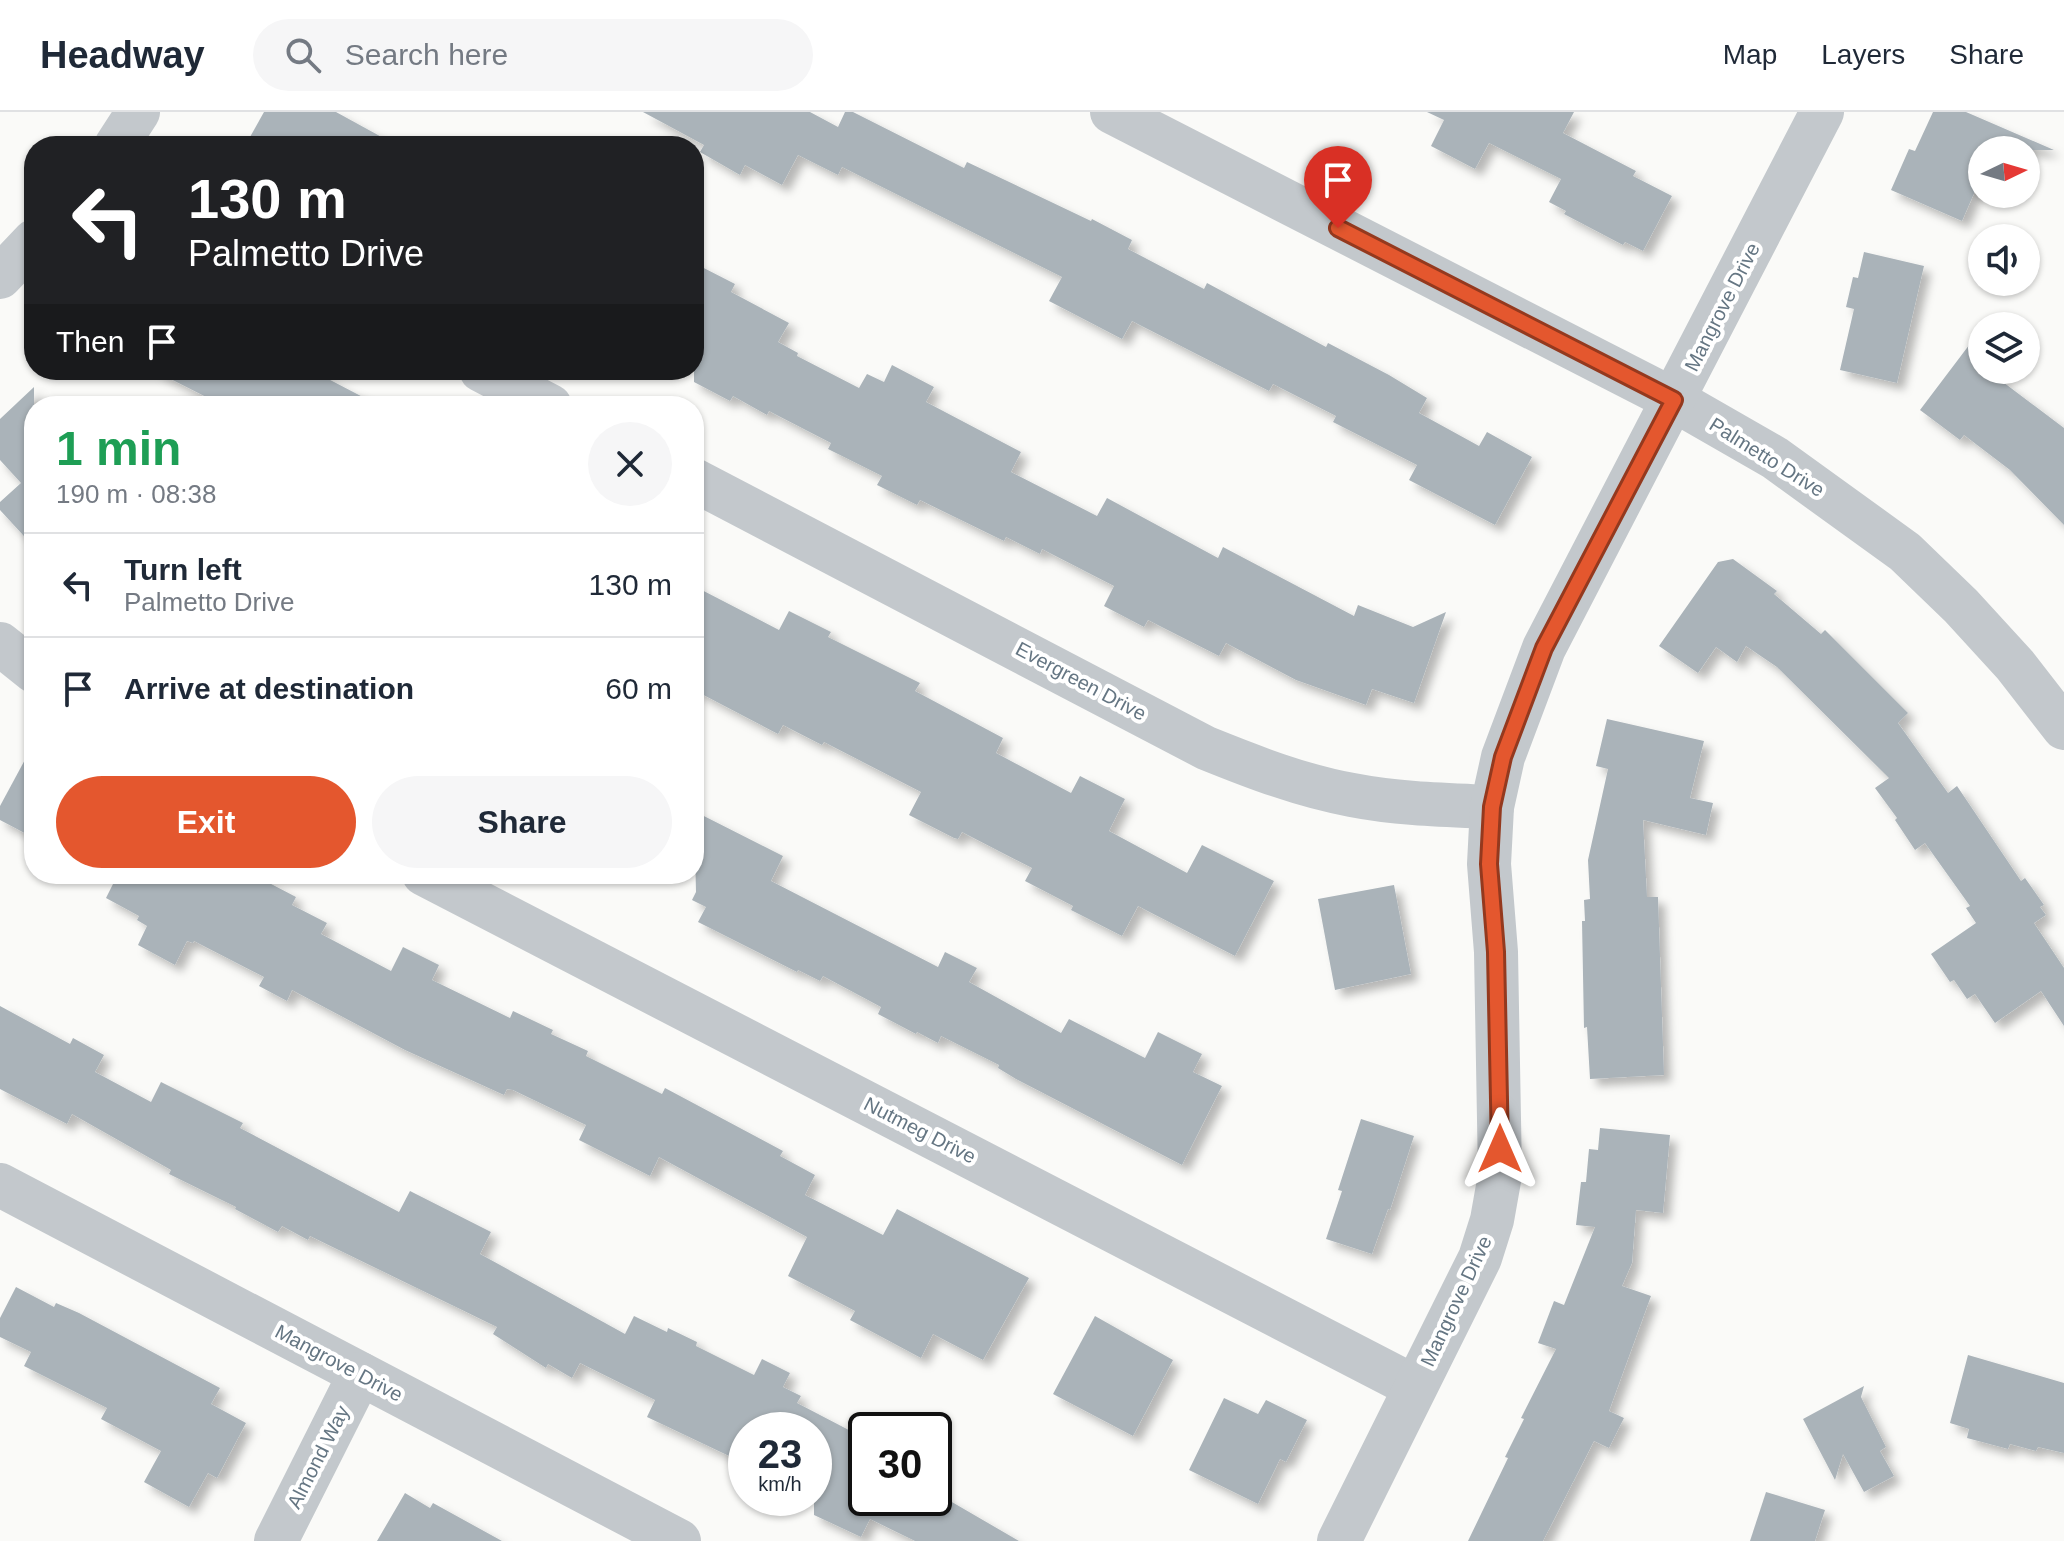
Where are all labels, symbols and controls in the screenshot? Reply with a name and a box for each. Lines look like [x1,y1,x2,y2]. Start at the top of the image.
search box [253,19,813,91]
icon: search [281,33,325,77]
text: Headway [40,34,205,76]
text: Search here [345,38,508,71]
text: Map [1723,39,1777,70]
text: Layers [1821,39,1905,70]
text: Share [1949,39,2024,70]
north arrow [1968,136,2040,208]
map controls [1968,136,2040,384]
pin [1304,146,1372,228]
icon: arrive [1316,158,1360,202]
text: 130 m [188,167,347,230]
icon: left [56,168,160,272]
button: sound [1968,224,2040,296]
text: Palmetto Drive [188,233,424,274]
street label: Mangrove Drive [1680,239,1764,375]
button: layers [1968,312,2040,384]
icon: arrive [140,320,184,364]
text: Then [56,325,124,358]
street label: Palmetto Drive [1706,413,1828,501]
text: 1 min [56,422,181,475]
button: close [588,422,672,506]
text: 190 m · 08:38 [56,479,216,509]
text: Turn left [124,553,242,586]
icon: left [56,563,100,607]
text: 130 m [589,568,672,601]
text: Palmetto Drive [124,587,295,617]
street label: Evergreen Drive [1012,637,1150,725]
icon: arrive [56,667,100,711]
text: Arrive at destination [124,672,414,705]
text: 60 m [605,672,672,705]
button: Exit [56,776,356,868]
button: Share [372,776,672,868]
street label: Nutmeg Drive [861,1092,979,1168]
position arrow [1458,1107,1542,1191]
street label: Mangrove Drive [1416,1232,1496,1370]
street label: Mangrove Drive [272,1320,406,1406]
street label: Almond Way [283,1402,353,1512]
speed limit sign: 30 [848,1412,952,1516]
text: 23 [758,1432,802,1476]
text: km/h [758,1473,802,1495]

